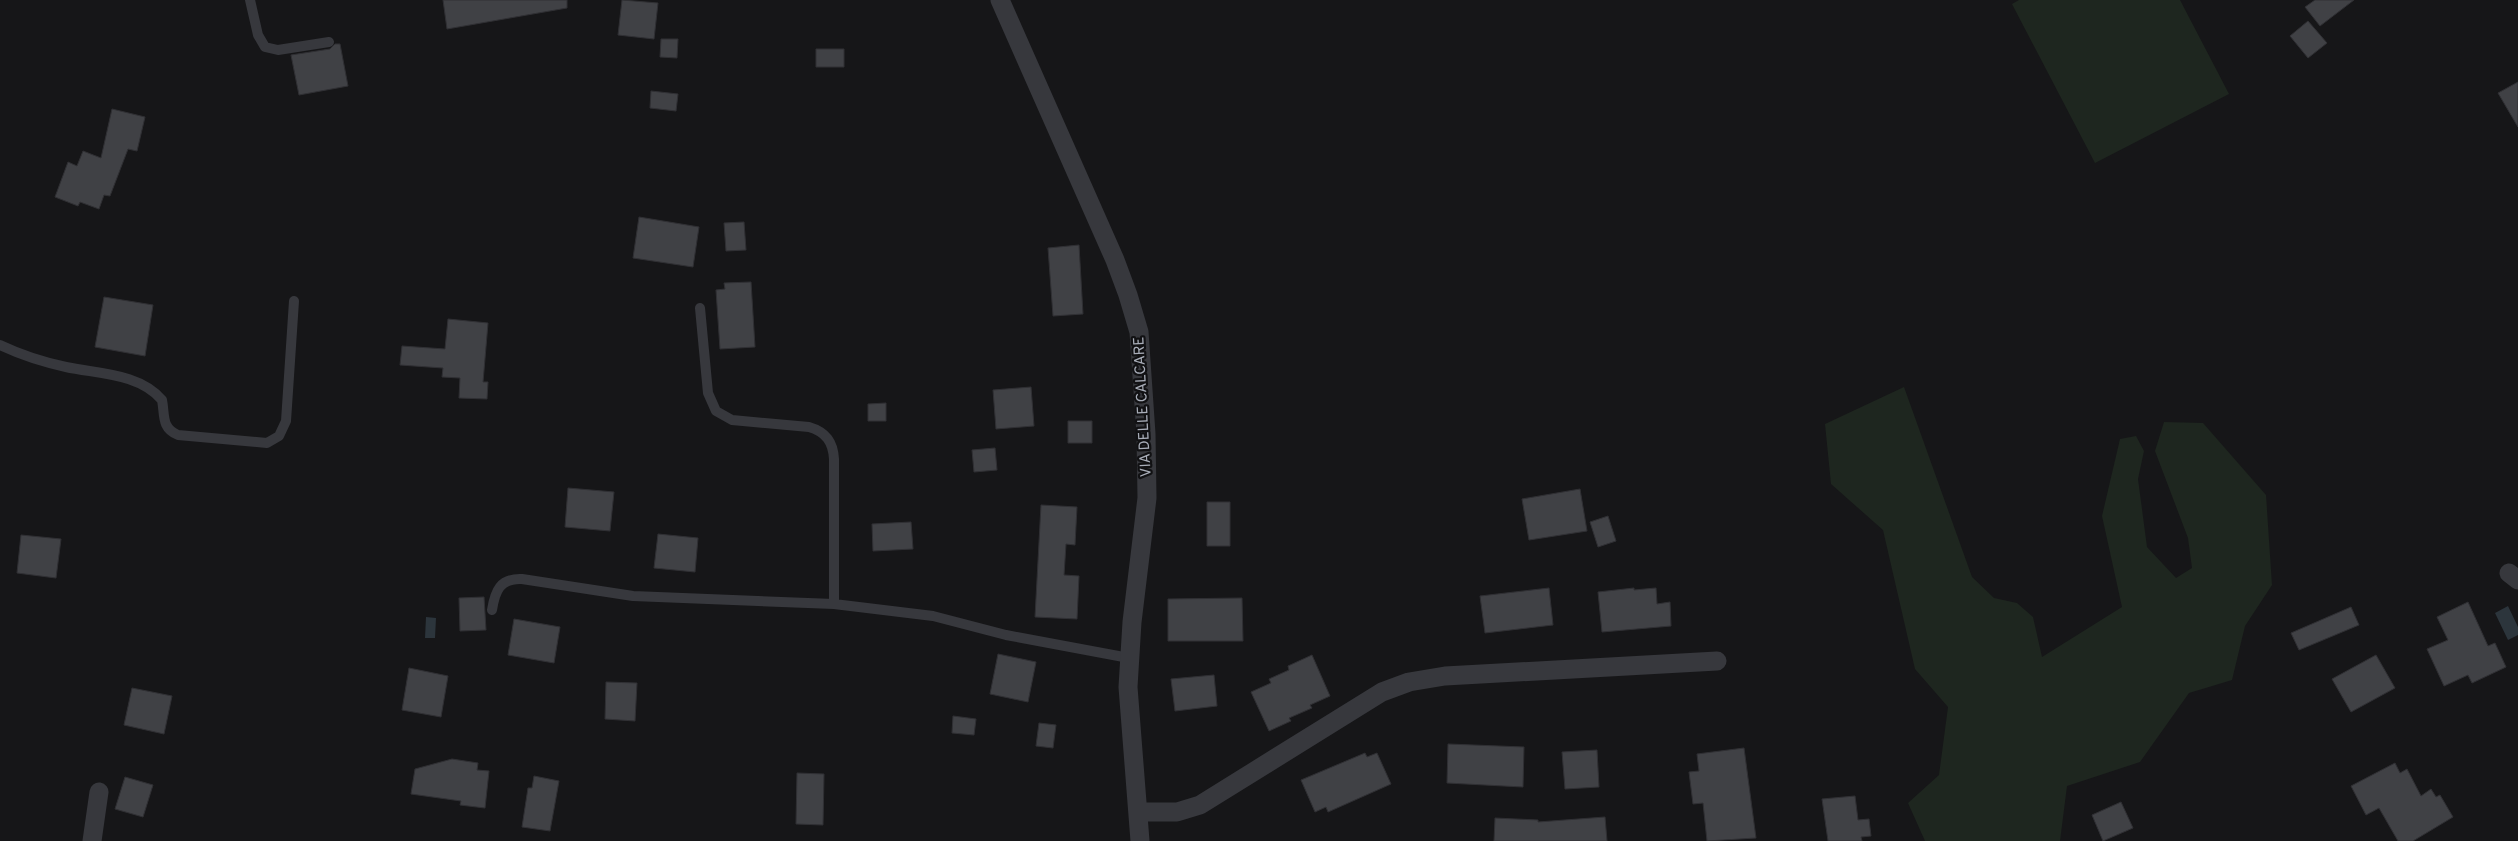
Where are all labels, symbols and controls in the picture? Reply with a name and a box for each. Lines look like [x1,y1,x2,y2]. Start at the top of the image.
street label: VIA DELLE CALCARE [1130,336,1157,478]

